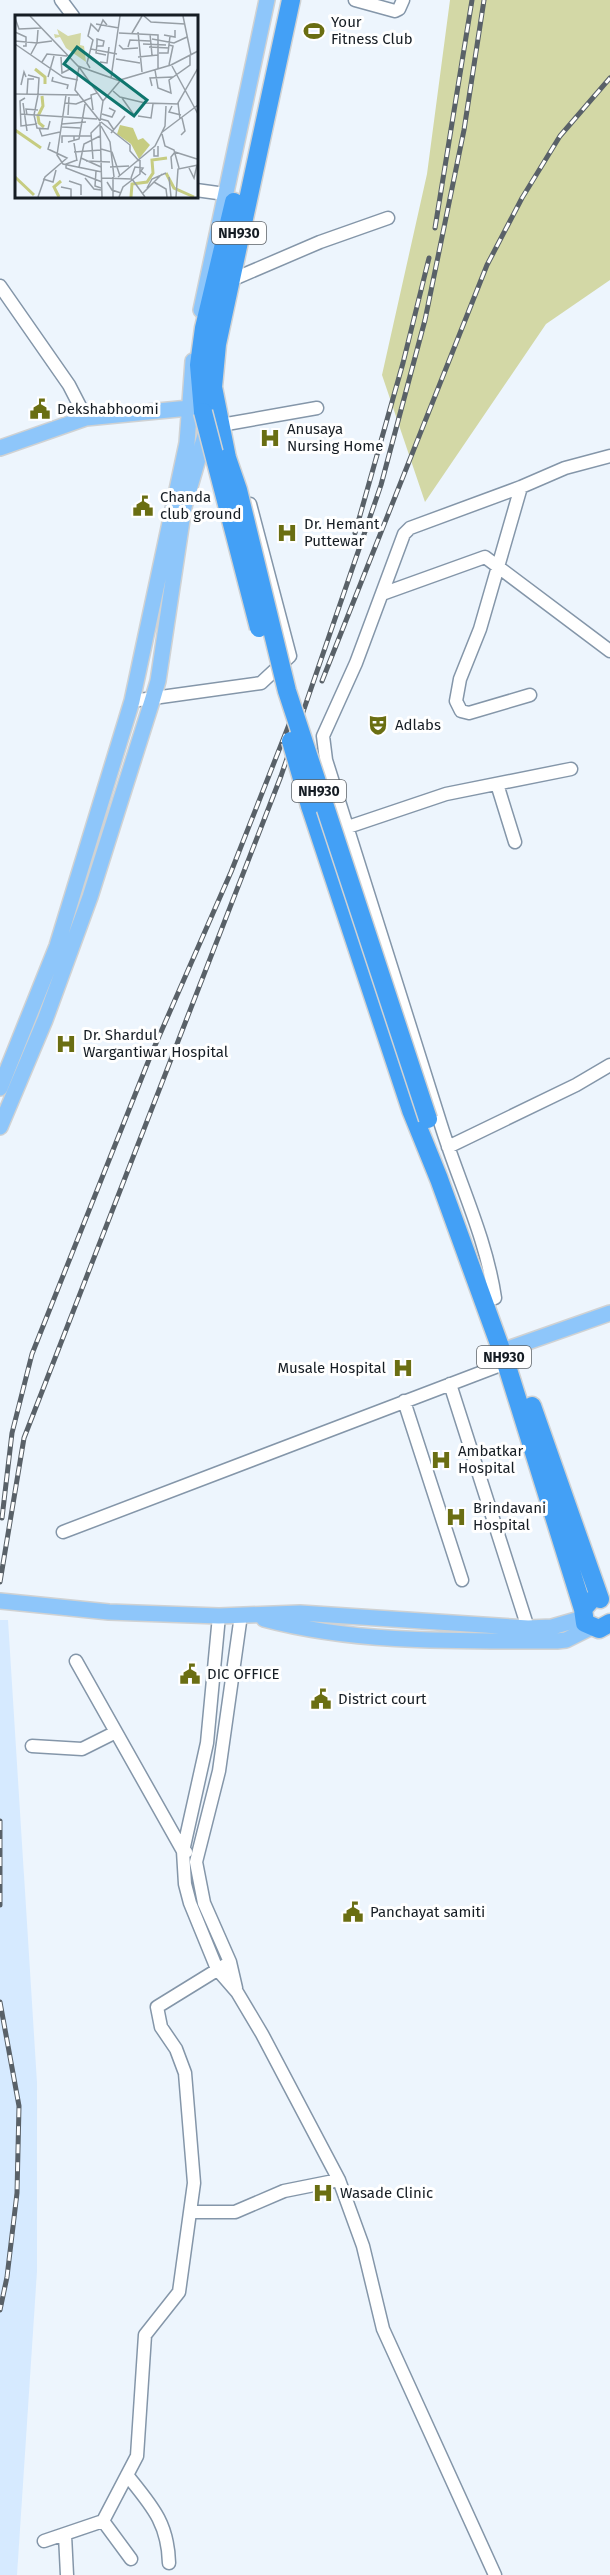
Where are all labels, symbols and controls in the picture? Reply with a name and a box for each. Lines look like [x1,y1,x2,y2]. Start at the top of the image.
place label: Your Fitness Club [331,13,413,48]
inset map [15,15,198,198]
sports icon: Your Fitness Club [302,19,326,43]
road number: NH930 [212,222,266,244]
public building icon: Dekshabhoomi [28,397,52,421]
place label: Dekshabhoomi [57,400,159,418]
place label: Anusaya Nursing Home [287,420,383,455]
hospital icon: Anusaya Nursing Home [258,426,282,450]
place label: Chanda club ground [160,488,242,523]
public building icon: Chanda club ground [131,494,155,518]
place label: Dr. Hemant Puttewar [304,515,380,550]
hospital icon: Dr. Hemant Puttewar [275,521,299,545]
theatre icon: Adlabs [366,713,390,737]
place label: Adlabs [395,716,441,734]
road number: NH930 [292,780,346,802]
place label: Dr. Shardul Wargantiwar Hospital [83,1026,229,1061]
hospital icon: Dr. Shardul Wargantiwar Hospital [54,1032,78,1056]
road number: NH930 [477,1346,531,1368]
hospital icon: Musale Hospital [391,1356,415,1380]
place label: Musale Hospital [277,1359,387,1377]
place label: Ambatkar Hospital [458,1442,523,1477]
hospital icon: Ambatkar Hospital [429,1448,453,1472]
place label: Brindavani Hospital [473,1499,546,1534]
hospital icon: Brindavani Hospital [444,1505,468,1529]
public building icon: DIC OFFICE [178,1662,202,1686]
place label: DIC OFFICE [207,1665,279,1683]
public building icon: District court [309,1687,333,1711]
place label: District court [338,1690,427,1708]
public building icon: Panchayat samiti [341,1900,365,1924]
place label: Panchayat samiti [370,1903,485,1921]
hospital icon: Wasade Clinic [311,2181,335,2205]
place label: Wasade Clinic [340,2184,433,2202]

